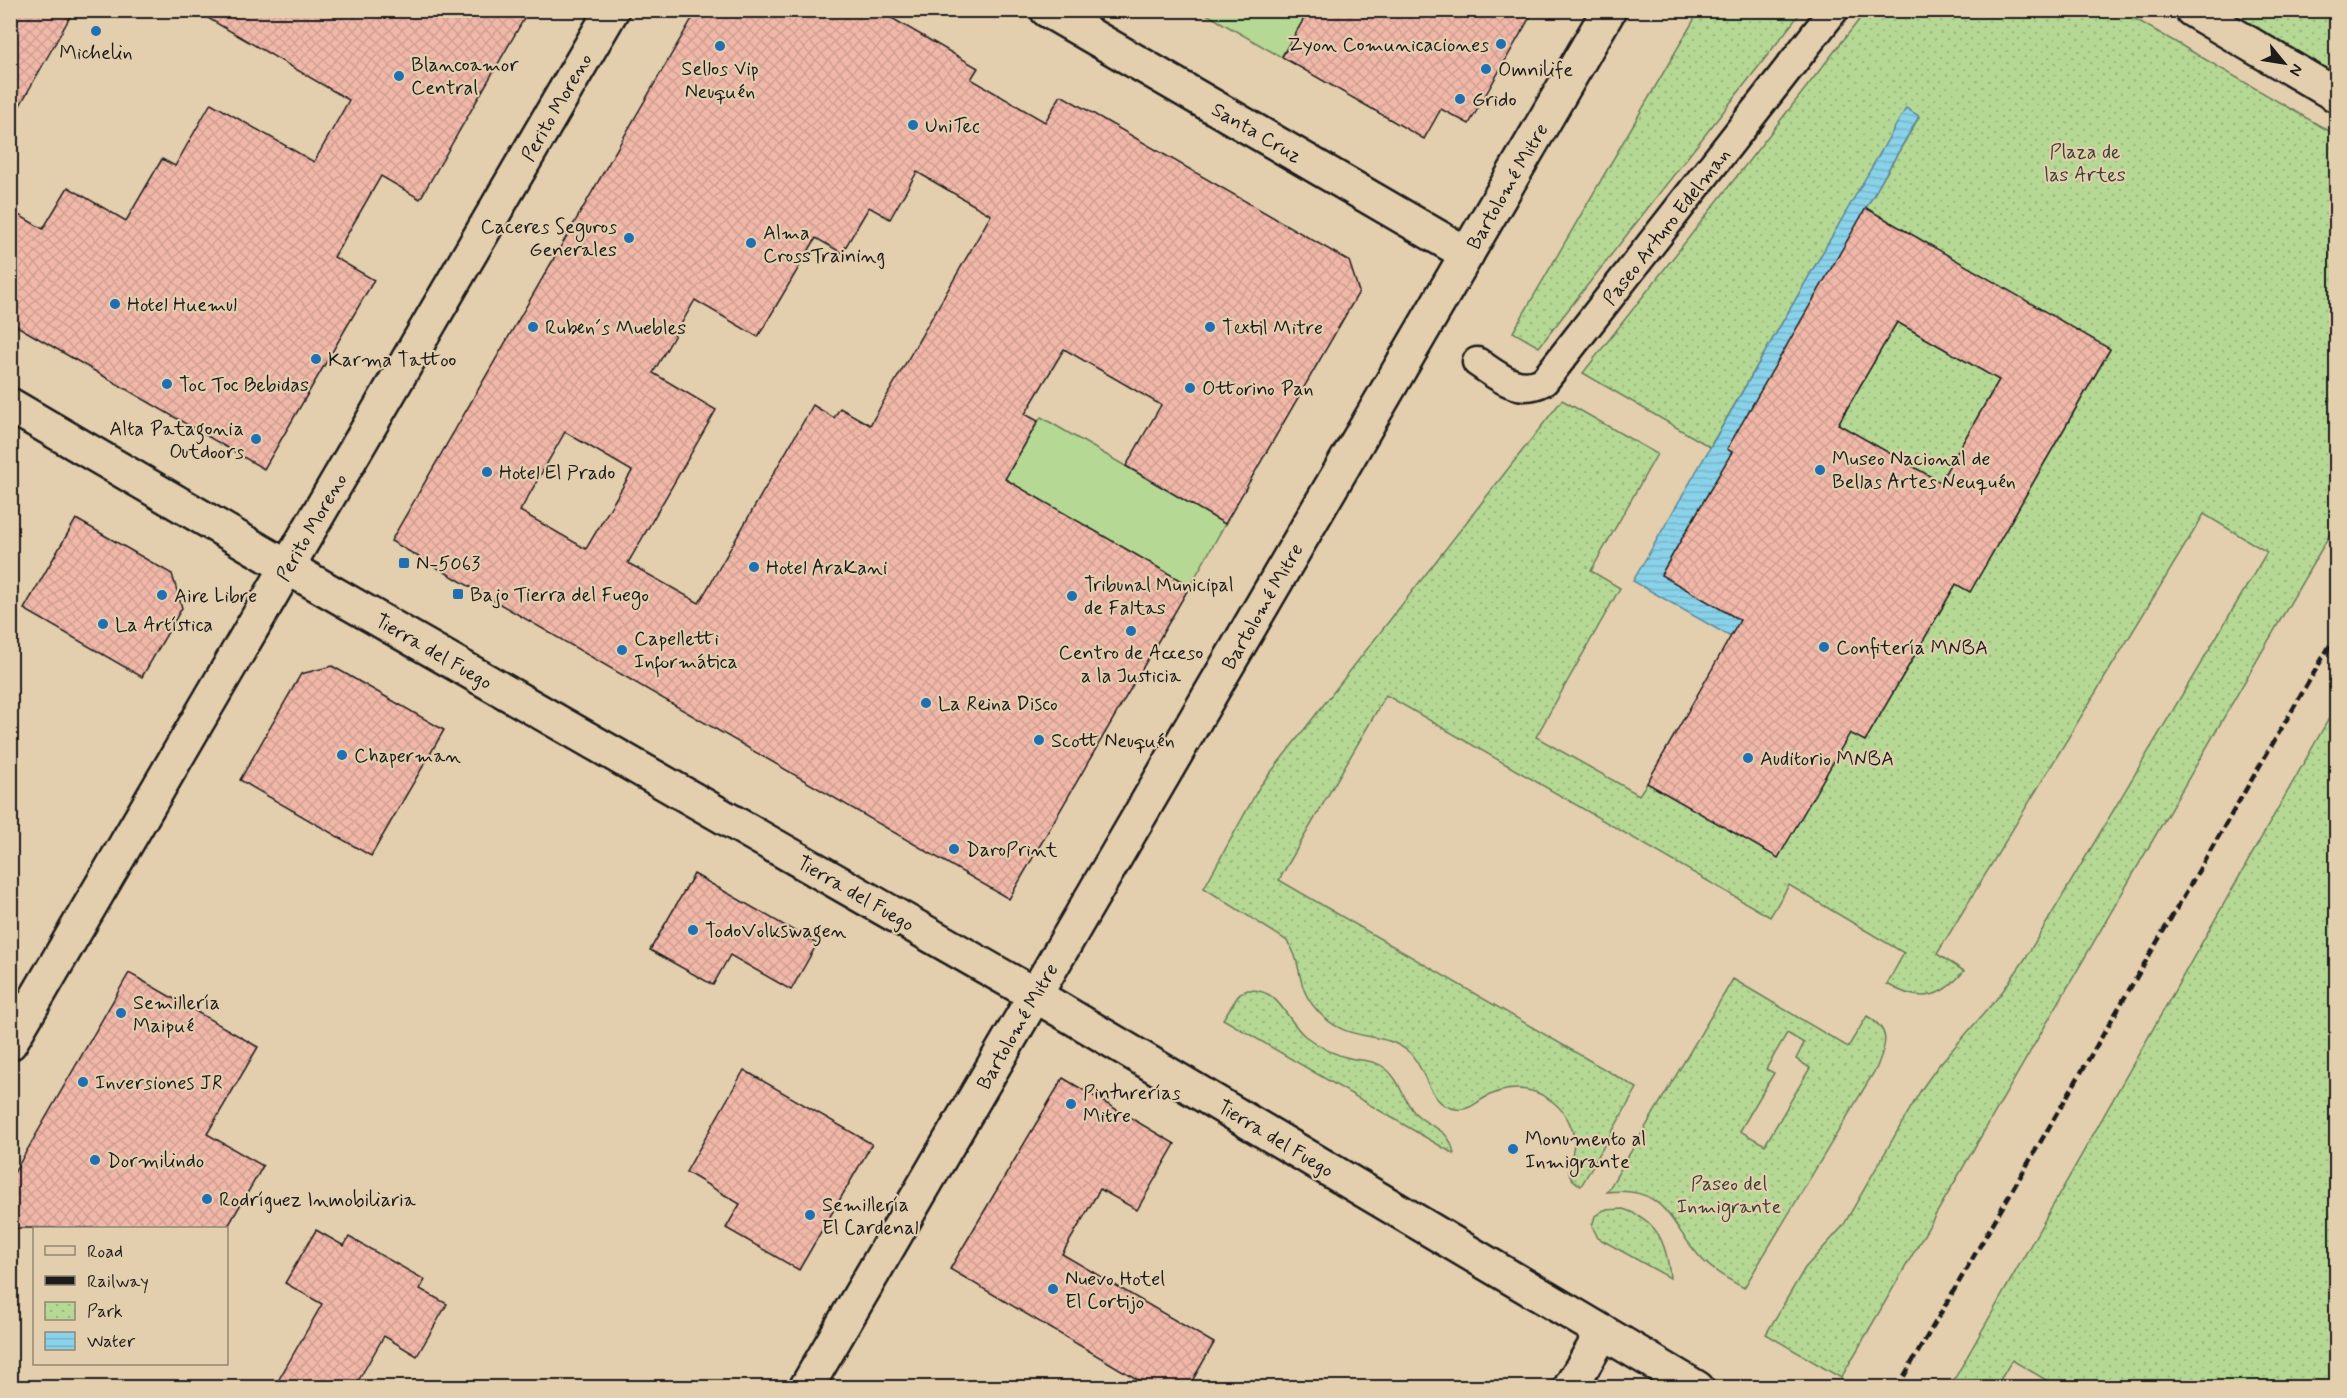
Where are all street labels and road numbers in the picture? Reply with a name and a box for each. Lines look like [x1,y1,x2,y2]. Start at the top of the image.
street label: Perito Moreno [515,49,599,167]
street label: Santa Cruz [1206,97,1306,170]
street label: Bartolomé Mitre [1461,119,1555,255]
street label: Paseo Arturo Edelman [1597,142,1737,311]
street label: Perito Moreno [270,469,354,587]
street label: Bartolomé Mitre [1216,539,1310,675]
street label: Tierra del Fuego [370,608,497,697]
street label: Tierra del Fuego [792,850,919,939]
street label: Bartolomé Mitre [971,959,1065,1095]
street label: Tierra del Fuego [1212,1094,1338,1185]

